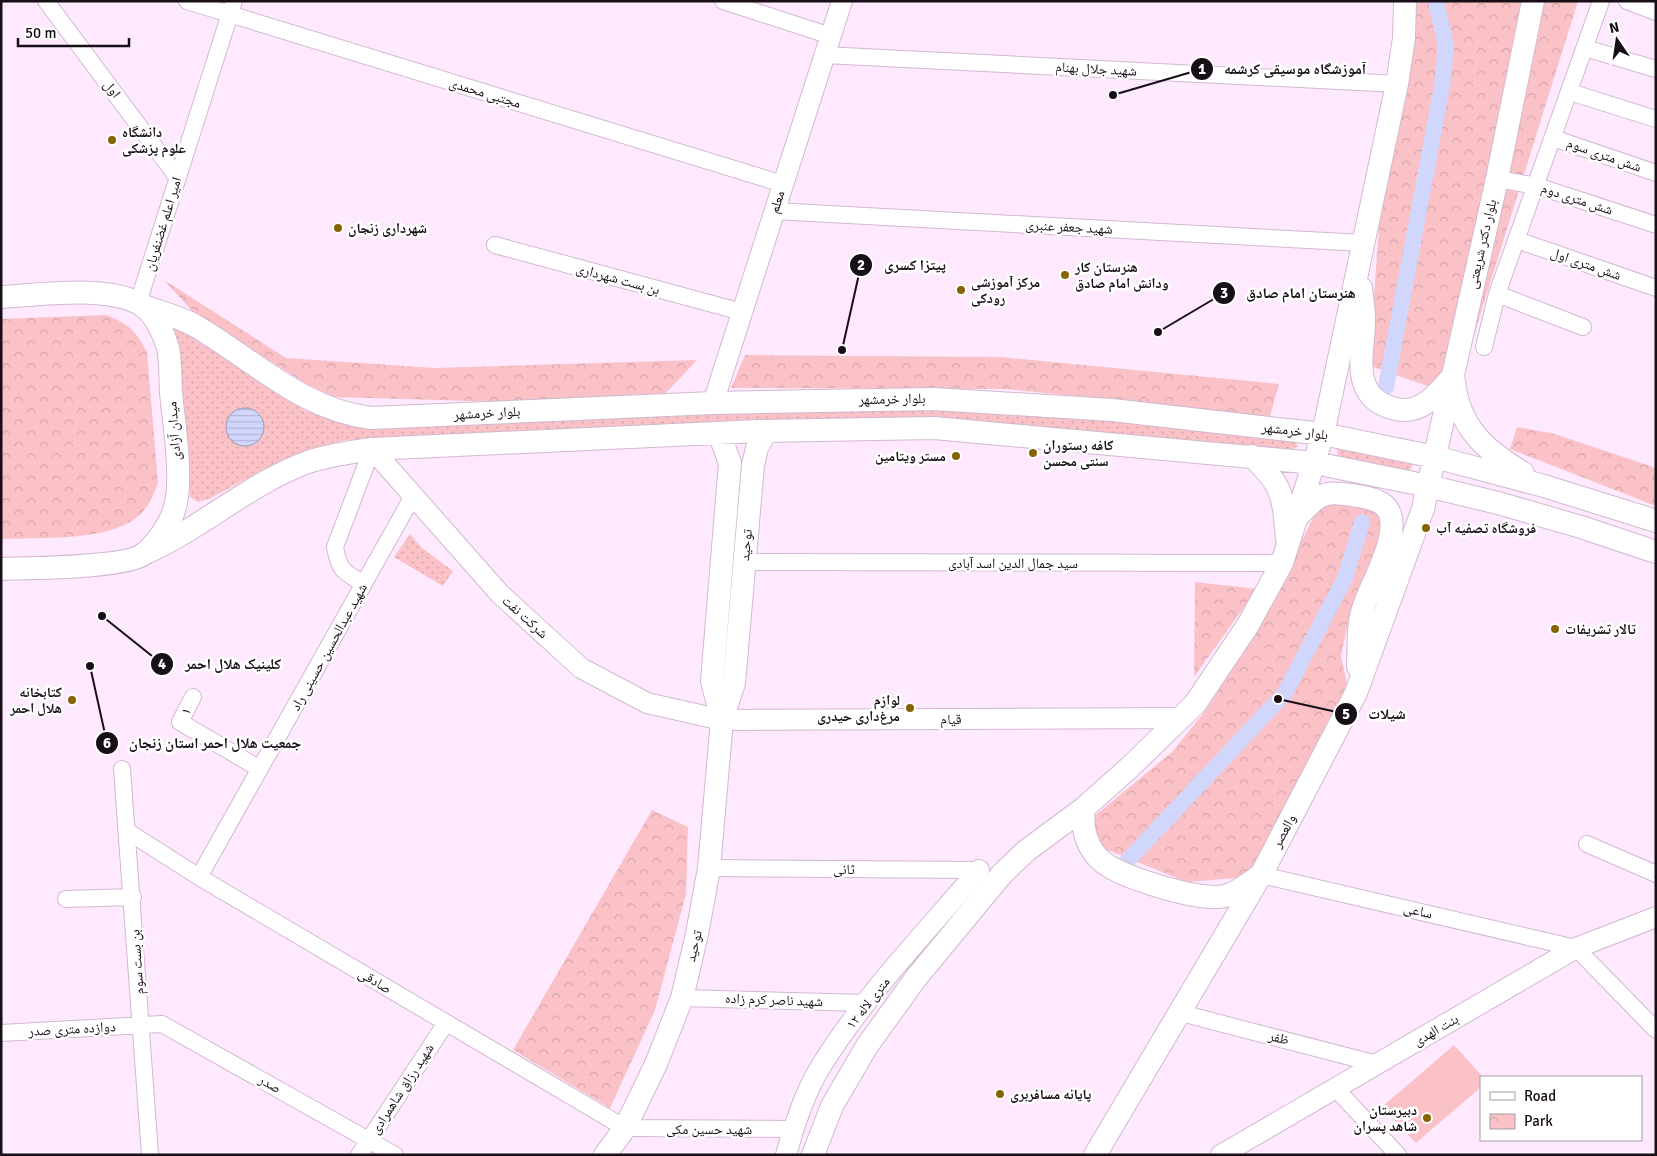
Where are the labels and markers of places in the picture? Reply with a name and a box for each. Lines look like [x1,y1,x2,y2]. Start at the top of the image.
callout: آموزشگاه موسیقی کرشمه [1189,54,1377,84]
place label: دانشگاه علوم پزشکی [122,124,186,158]
marker: دانشگاه علوم پزشکی [106,134,118,146]
place label: شهرداری زنجان [348,220,427,237]
marker: شهرداری زنجان [332,222,344,234]
callout: پیتزا کسری [849,250,956,280]
place label: هنرستان کار ودانش امام صادق [1074,259,1169,293]
marker: هنرستان کار ودانش امام صادق [1059,269,1071,281]
place label: مرکز آموزشی رودکی [971,274,1040,307]
callout: هنرستان امام صادق [1211,278,1366,308]
marker: مرکز آموزشی رودکی [955,284,967,296]
place label: کافه رستوران سنتی محسن [1043,437,1113,470]
marker: کافه رستوران سنتی محسن [1027,447,1039,459]
place label: مستر ویتامین [875,448,946,465]
marker: مستر ویتامین [950,450,962,462]
place label: فروشگاه تصفیه آب [1436,520,1536,537]
marker: فروشگاه تصفیه آب [1420,522,1432,534]
place label: تالار تشریفات [1565,621,1636,638]
marker: تالار تشریفات [1549,623,1561,635]
callout: کلینیک هلال احمر [150,649,291,679]
place label: کتابخانه هلال احمر [9,684,62,717]
place label: لوازم مرغ‌داری حیدری [817,692,900,725]
marker: کتابخانه هلال احمر [66,694,78,706]
callout: شیلات [1334,699,1416,729]
marker: لوازم مرغ‌داری حیدری [904,702,916,714]
callout: جمعیت هلال احمر استان زنجان [94,728,312,758]
place label: پایانه مسافربری [1010,1086,1092,1103]
marker: پایانه مسافربری [994,1088,1006,1100]
place label: دبیرستان شاهد پسران [1354,1102,1417,1135]
marker: دبیرستان شاهد پسران [1421,1112,1433,1124]

